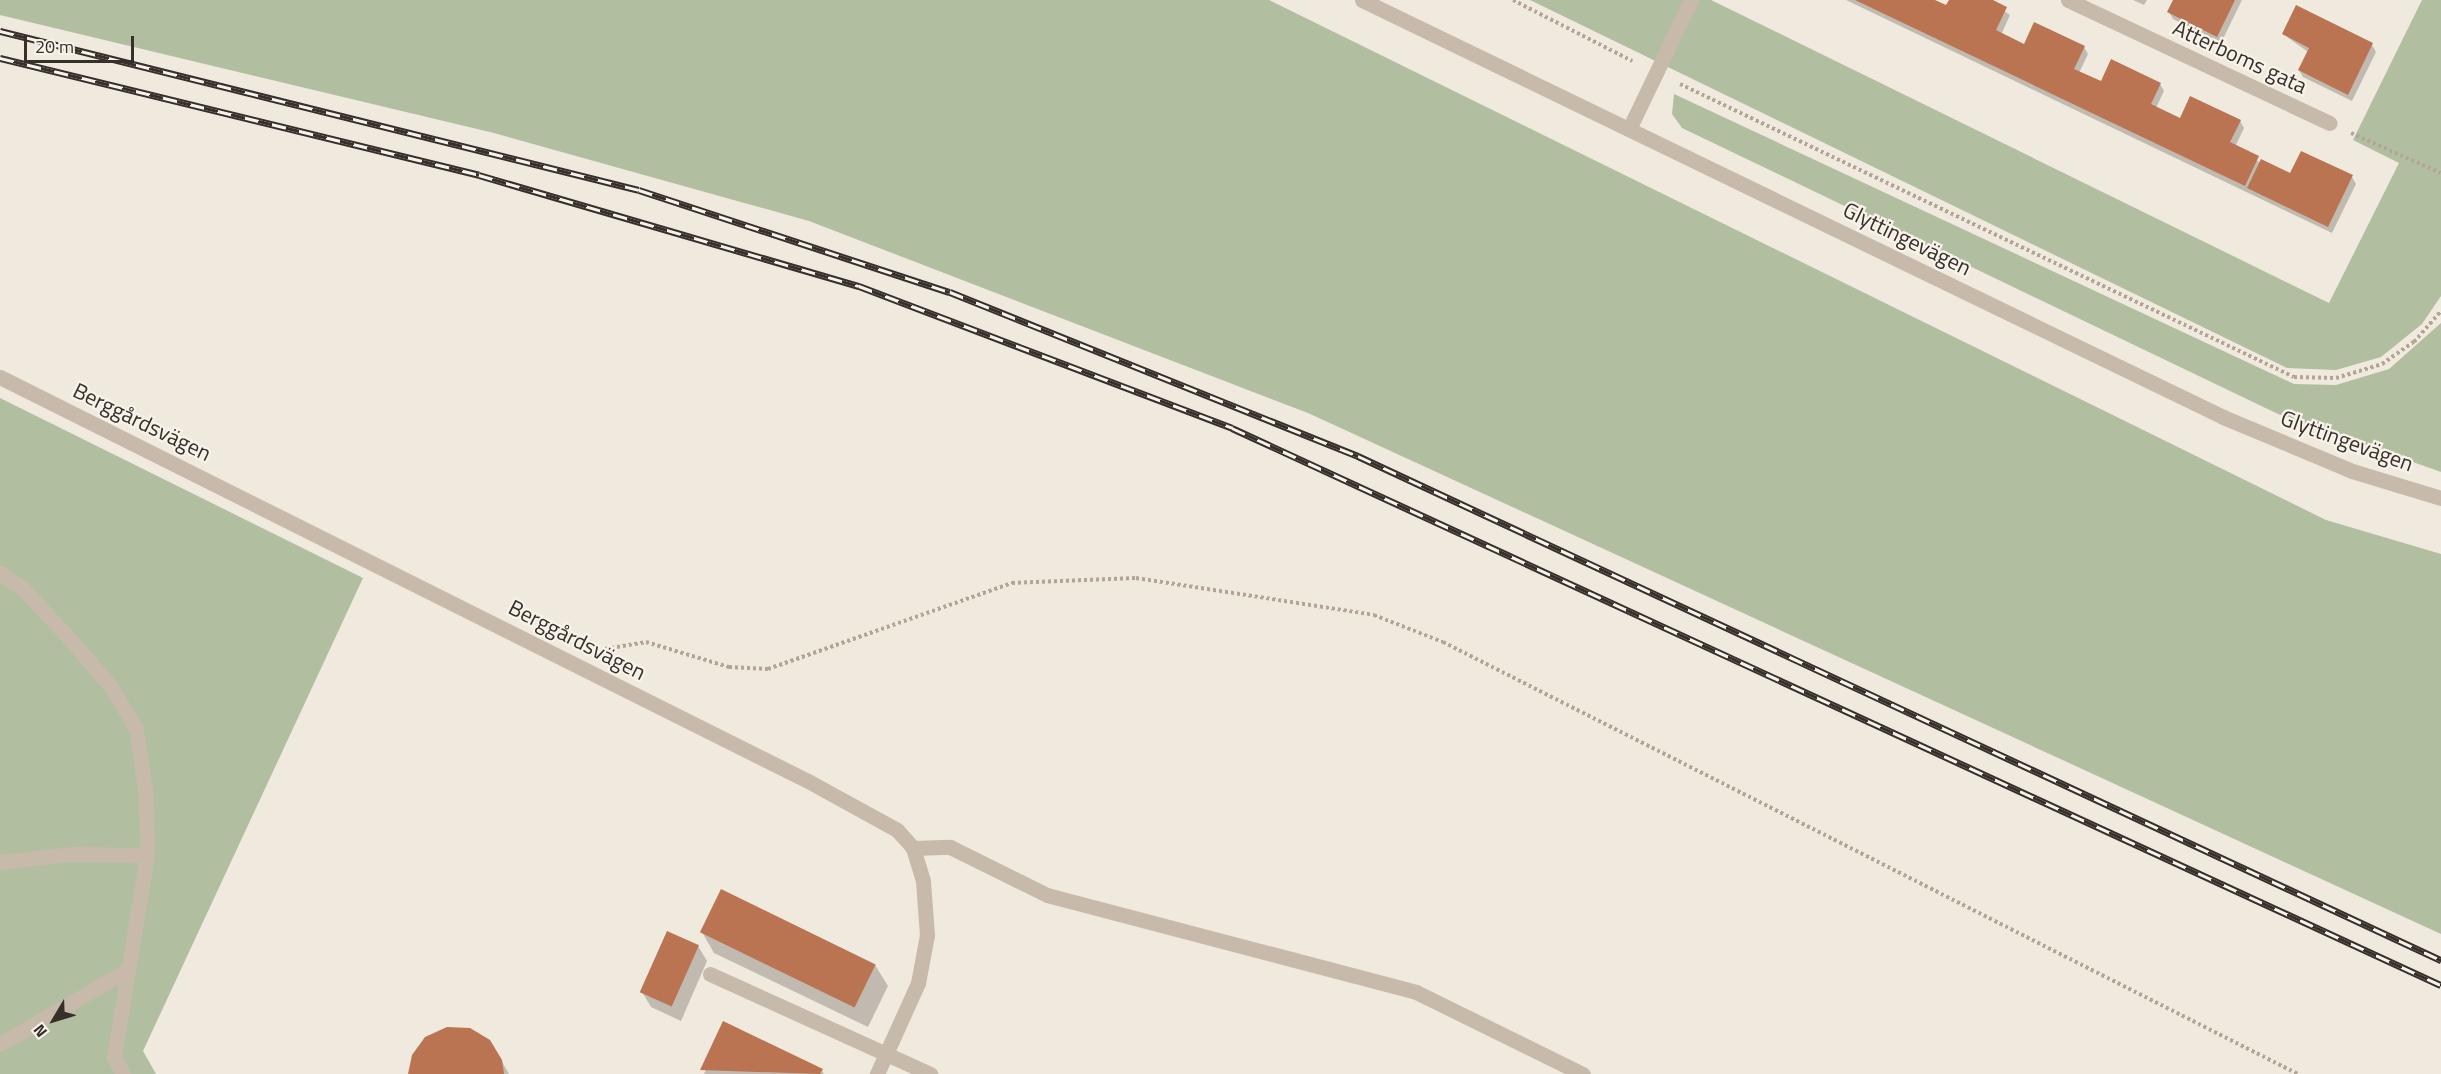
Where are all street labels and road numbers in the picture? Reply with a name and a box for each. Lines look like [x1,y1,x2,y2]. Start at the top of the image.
street label: Atterboms gata [2169,14,2311,100]
street label: Glyttingevägen [1839,197,1975,281]
street label: Berggårdsvägen [69,377,215,467]
street label: Glyttingevägen [2277,405,2417,477]
street label: Berggårdsvägen [504,594,650,686]

